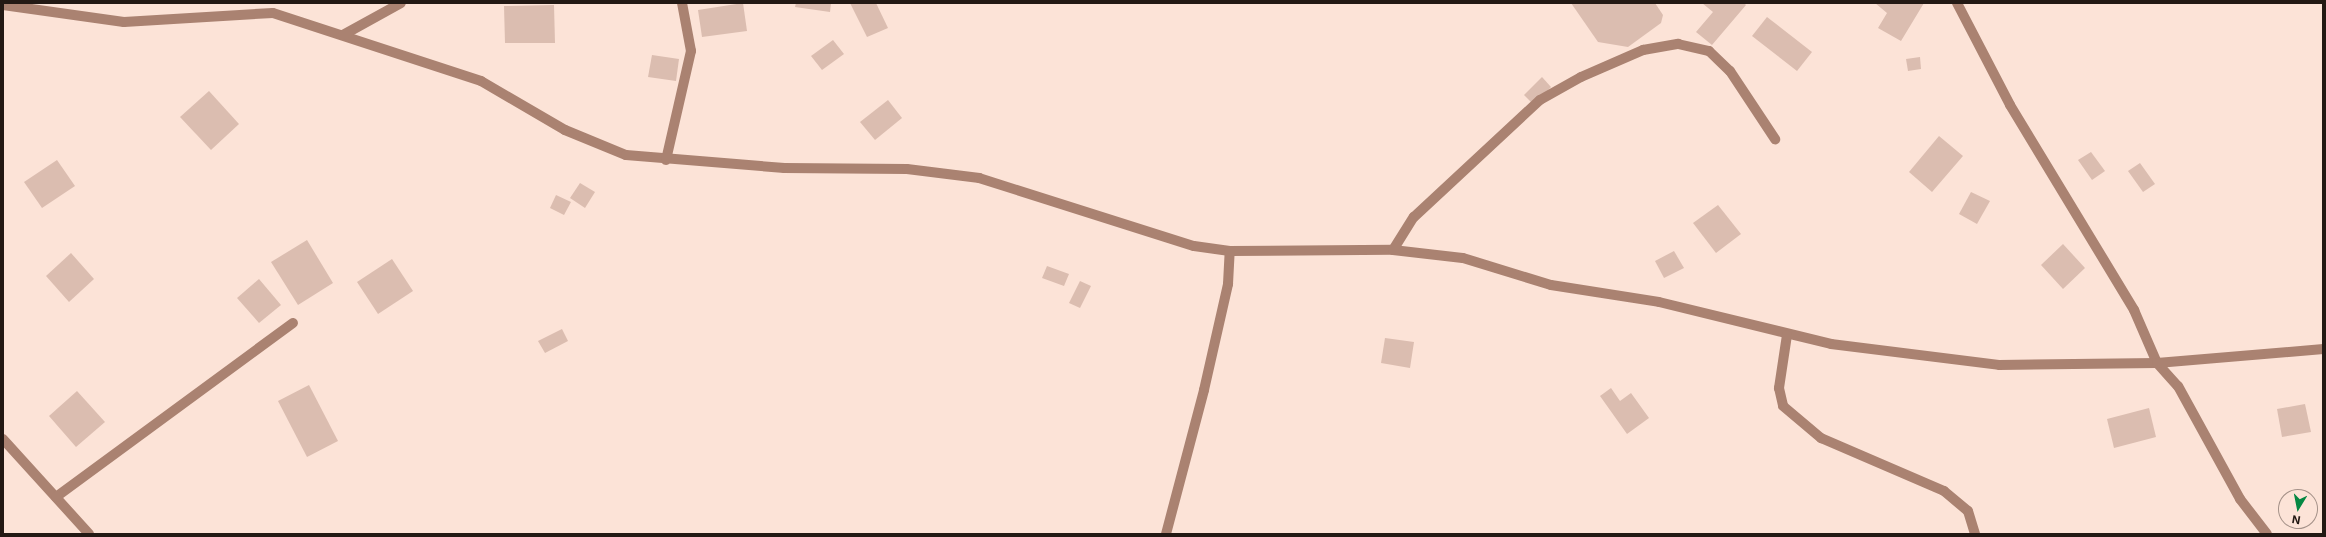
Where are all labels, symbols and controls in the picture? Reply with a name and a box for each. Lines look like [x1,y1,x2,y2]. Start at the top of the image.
north arrow [2278,489,2318,529]
text: N [2291,512,2301,527]

